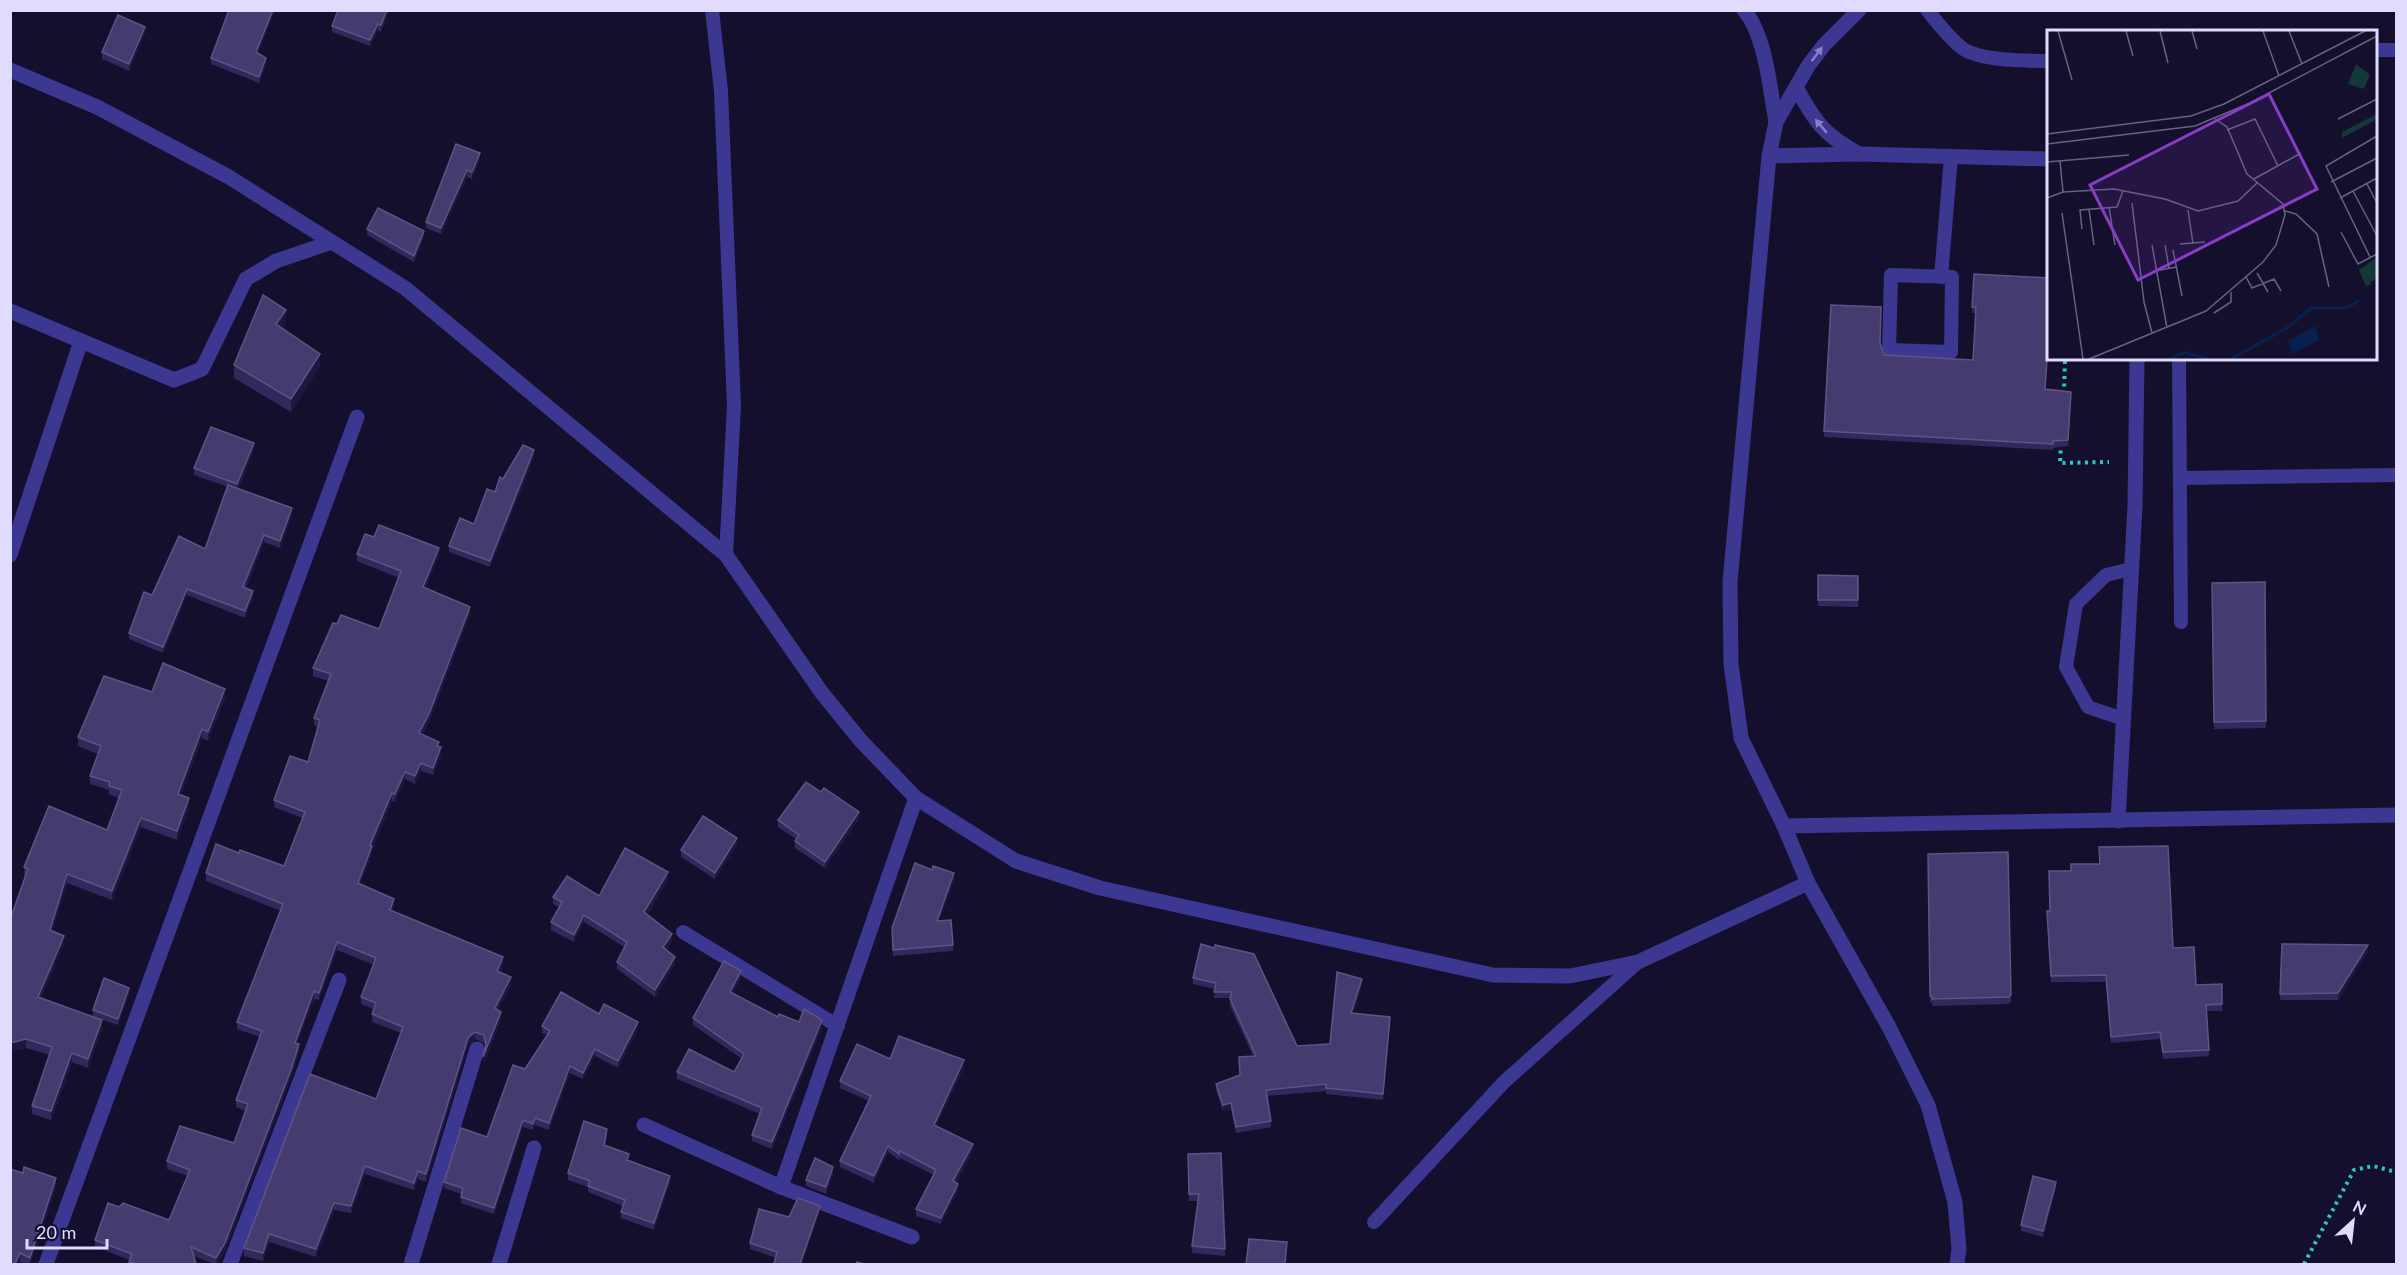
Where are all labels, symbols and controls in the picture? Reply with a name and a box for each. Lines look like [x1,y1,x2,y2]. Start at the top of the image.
inset map [2047,30,2377,360]
one-way arrow [1810,46,1823,62]
one-way arrow [1815,118,1828,134]
north arrow [2323,1191,2383,1251]
text: N [2350,1196,2370,1218]
scale bar [27,1212,106,1250]
text: 20 m [36,1221,76,1243]

